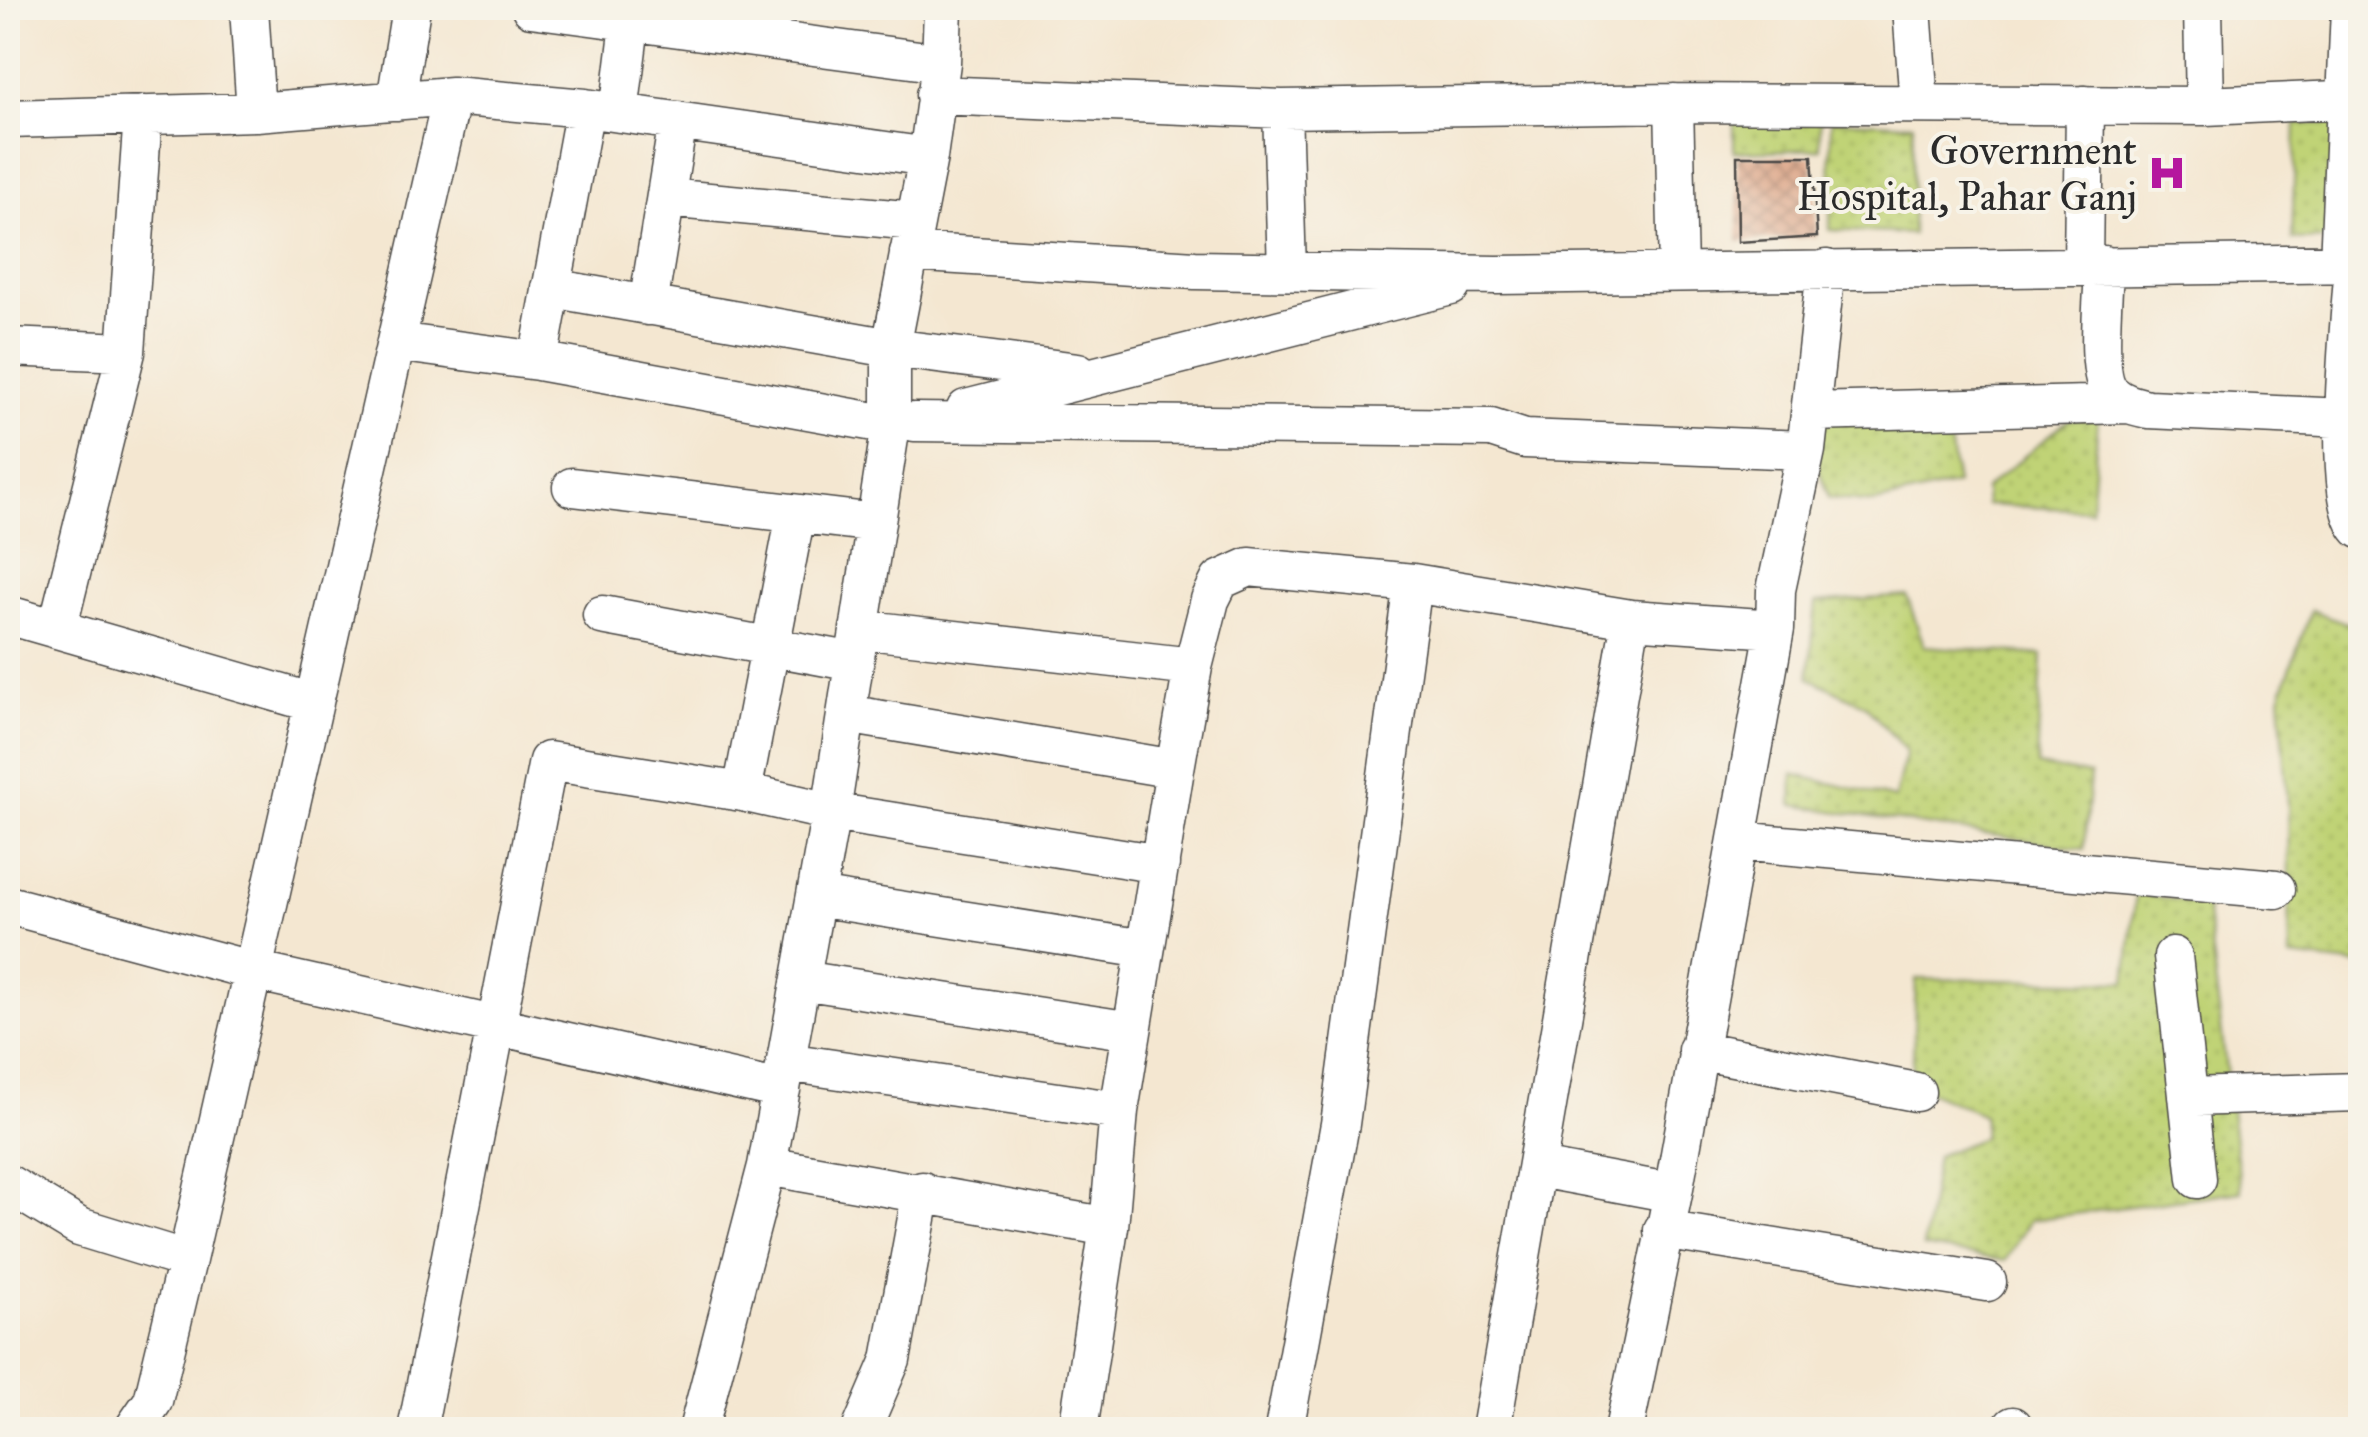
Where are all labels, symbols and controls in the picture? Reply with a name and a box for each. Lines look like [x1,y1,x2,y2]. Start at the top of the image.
place label: Government Hospital, Pahar Ganj [1797,126,2137,221]
hospital icon: Government Hospital, Pahar Ganj [2146,152,2188,194]

